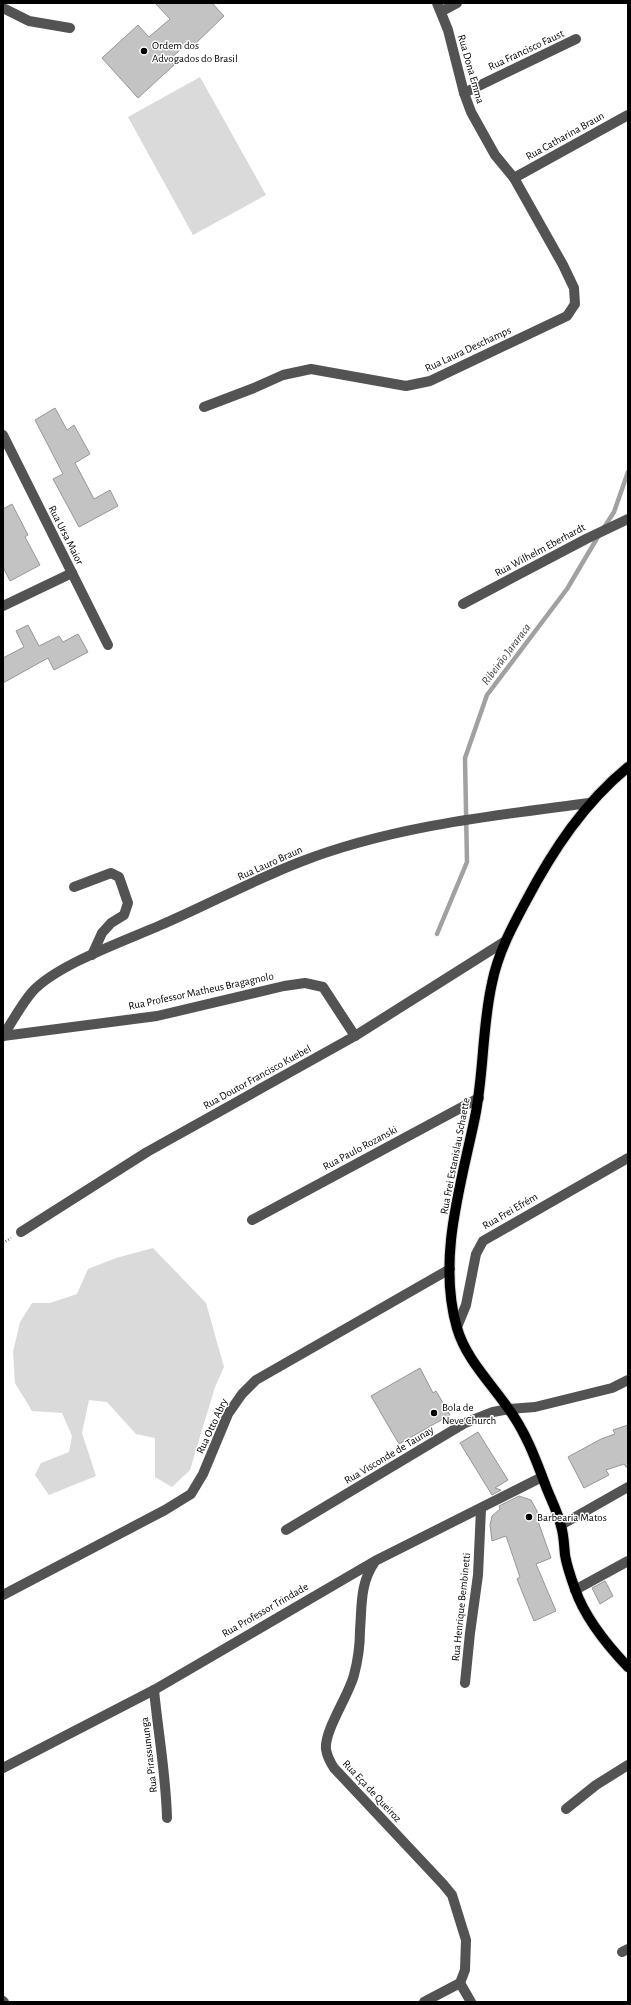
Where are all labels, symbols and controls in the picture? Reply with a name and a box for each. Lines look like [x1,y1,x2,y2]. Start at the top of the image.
street label: Rua Francisco Faust [487,27,566,72]
street label: Rua Dona Emma [456,33,486,105]
place label: Ordem dos Advogados do Brasil [152,40,238,64]
marker: Ordem dos Advogados do Brasil [139,46,149,56]
street label: Rua Catharina Braun [524,110,606,162]
street label: Rua Laura Deschamps [423,324,513,374]
street label: Rua Ursa Maior [46,504,86,567]
street label: Rua Wilhelm Eberhardt [493,521,587,579]
water label: Ribeirão Jararaca [479,621,533,687]
street label: Rua Lauro Braun [236,844,304,882]
street label: Rua Professor Matheus Bragagnolo [127,970,275,1012]
street label: Rua Doutor Francisco Kuebel [201,1043,313,1111]
street label: Rua Frei Estanislau Schaette [438,1097,472,1215]
street label: Rua Paulo Rozanski [321,1124,399,1172]
street label: Rua Frei Efrém [481,1191,540,1231]
street label: Rua Otto Abry [194,1396,230,1455]
place label: Bola de Neve Church [442,1402,496,1426]
marker: Bola de Neve Church [429,1408,439,1418]
street label: Rua Visconde de Taunay [342,1424,436,1486]
marker: Barbearia Matos [524,1512,534,1522]
place label: Barbearia Matos [537,1512,607,1523]
street label: Rua Henrique Bembinetti [450,1552,472,1662]
street label: Rua Professor Trindade [220,1581,310,1639]
street label: Rua Pirassununga [139,1717,159,1793]
street label: Rua Eça de Queiroz [340,1758,404,1825]

